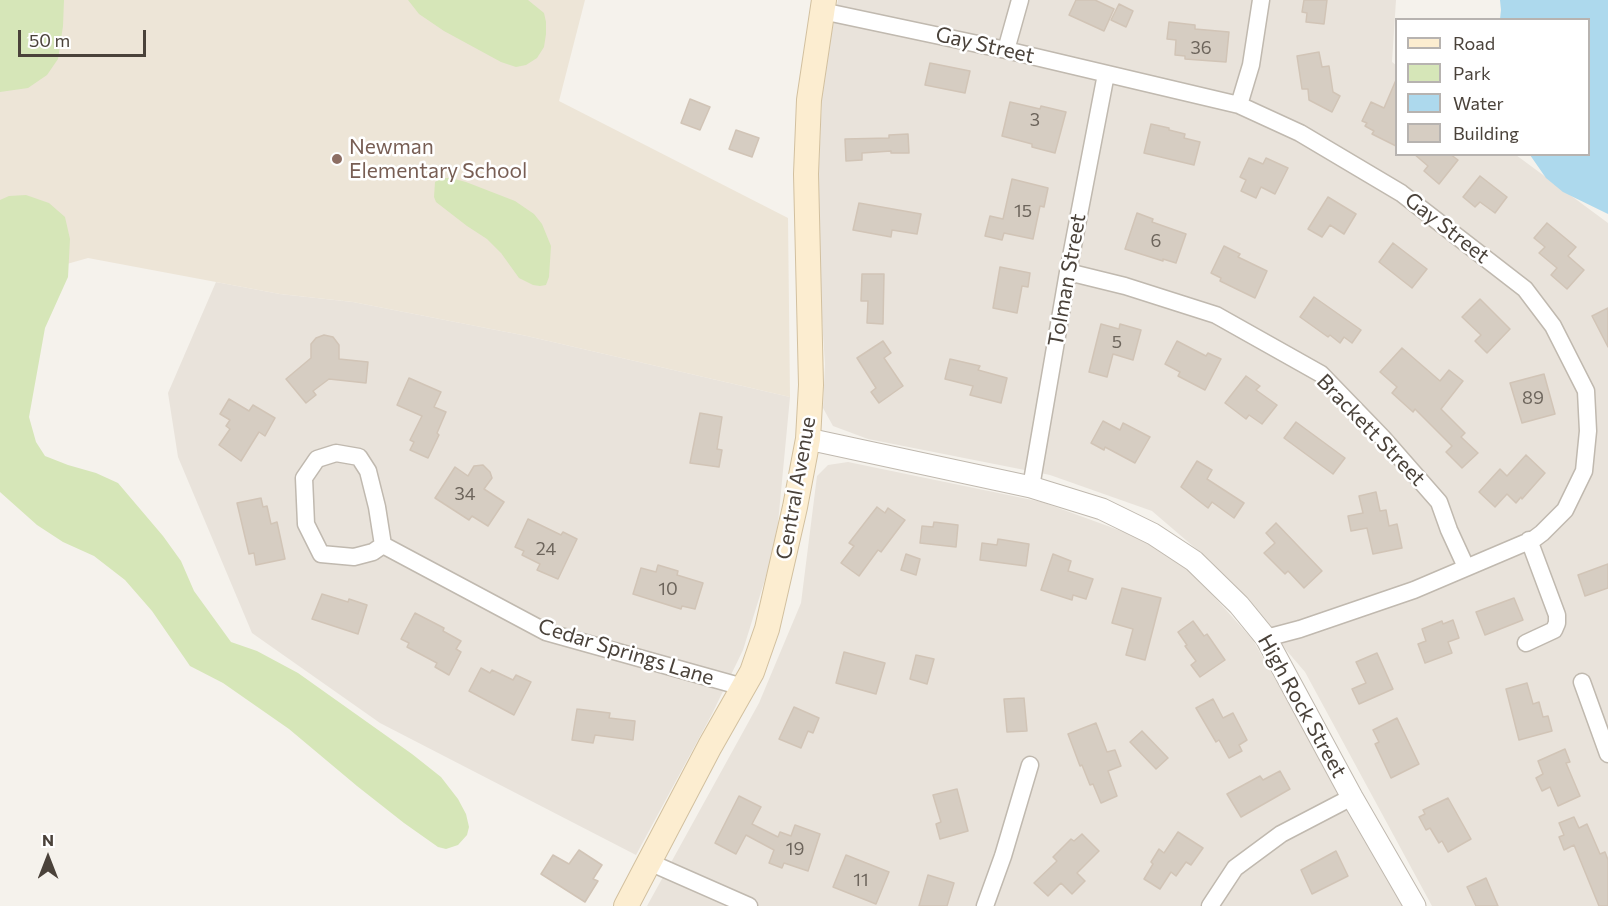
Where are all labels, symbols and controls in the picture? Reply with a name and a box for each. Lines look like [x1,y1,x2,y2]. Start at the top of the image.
scale bar [21,18,148,56]
legend [1395,18,1590,156]
street label: Gay Street [933,21,1037,69]
text: 50 m [29,29,70,51]
text: Road [1453,32,1495,54]
house number: 36 [1190,37,1212,59]
text: Park [1453,62,1491,84]
text: Water [1453,92,1504,114]
house number: 3 [1030,109,1040,131]
text: Building [1453,122,1519,144]
place label: Newman Elementary School [349,134,527,184]
marker: Newman Elementary School [330,152,344,166]
street label: Gay Street [1400,187,1494,269]
house number: 15 [1014,200,1032,222]
street label: Tolman Street [1043,212,1091,348]
house number: 6 [1151,230,1161,252]
house number: 5 [1112,331,1122,353]
street label: Brackett Street [1311,369,1431,491]
house number: 89 [1522,387,1544,409]
street label: Central Avenue [771,415,821,561]
house number: 34 [454,483,476,505]
house number: 24 [536,538,556,560]
house number: 10 [658,578,678,600]
street label: Cedar Springs Lane [535,613,717,691]
street label: High Rock Street [1252,630,1352,782]
north arrow [18,828,78,888]
text: N [42,830,54,849]
house number: 19 [786,838,804,860]
house number: 11 [853,869,869,891]

